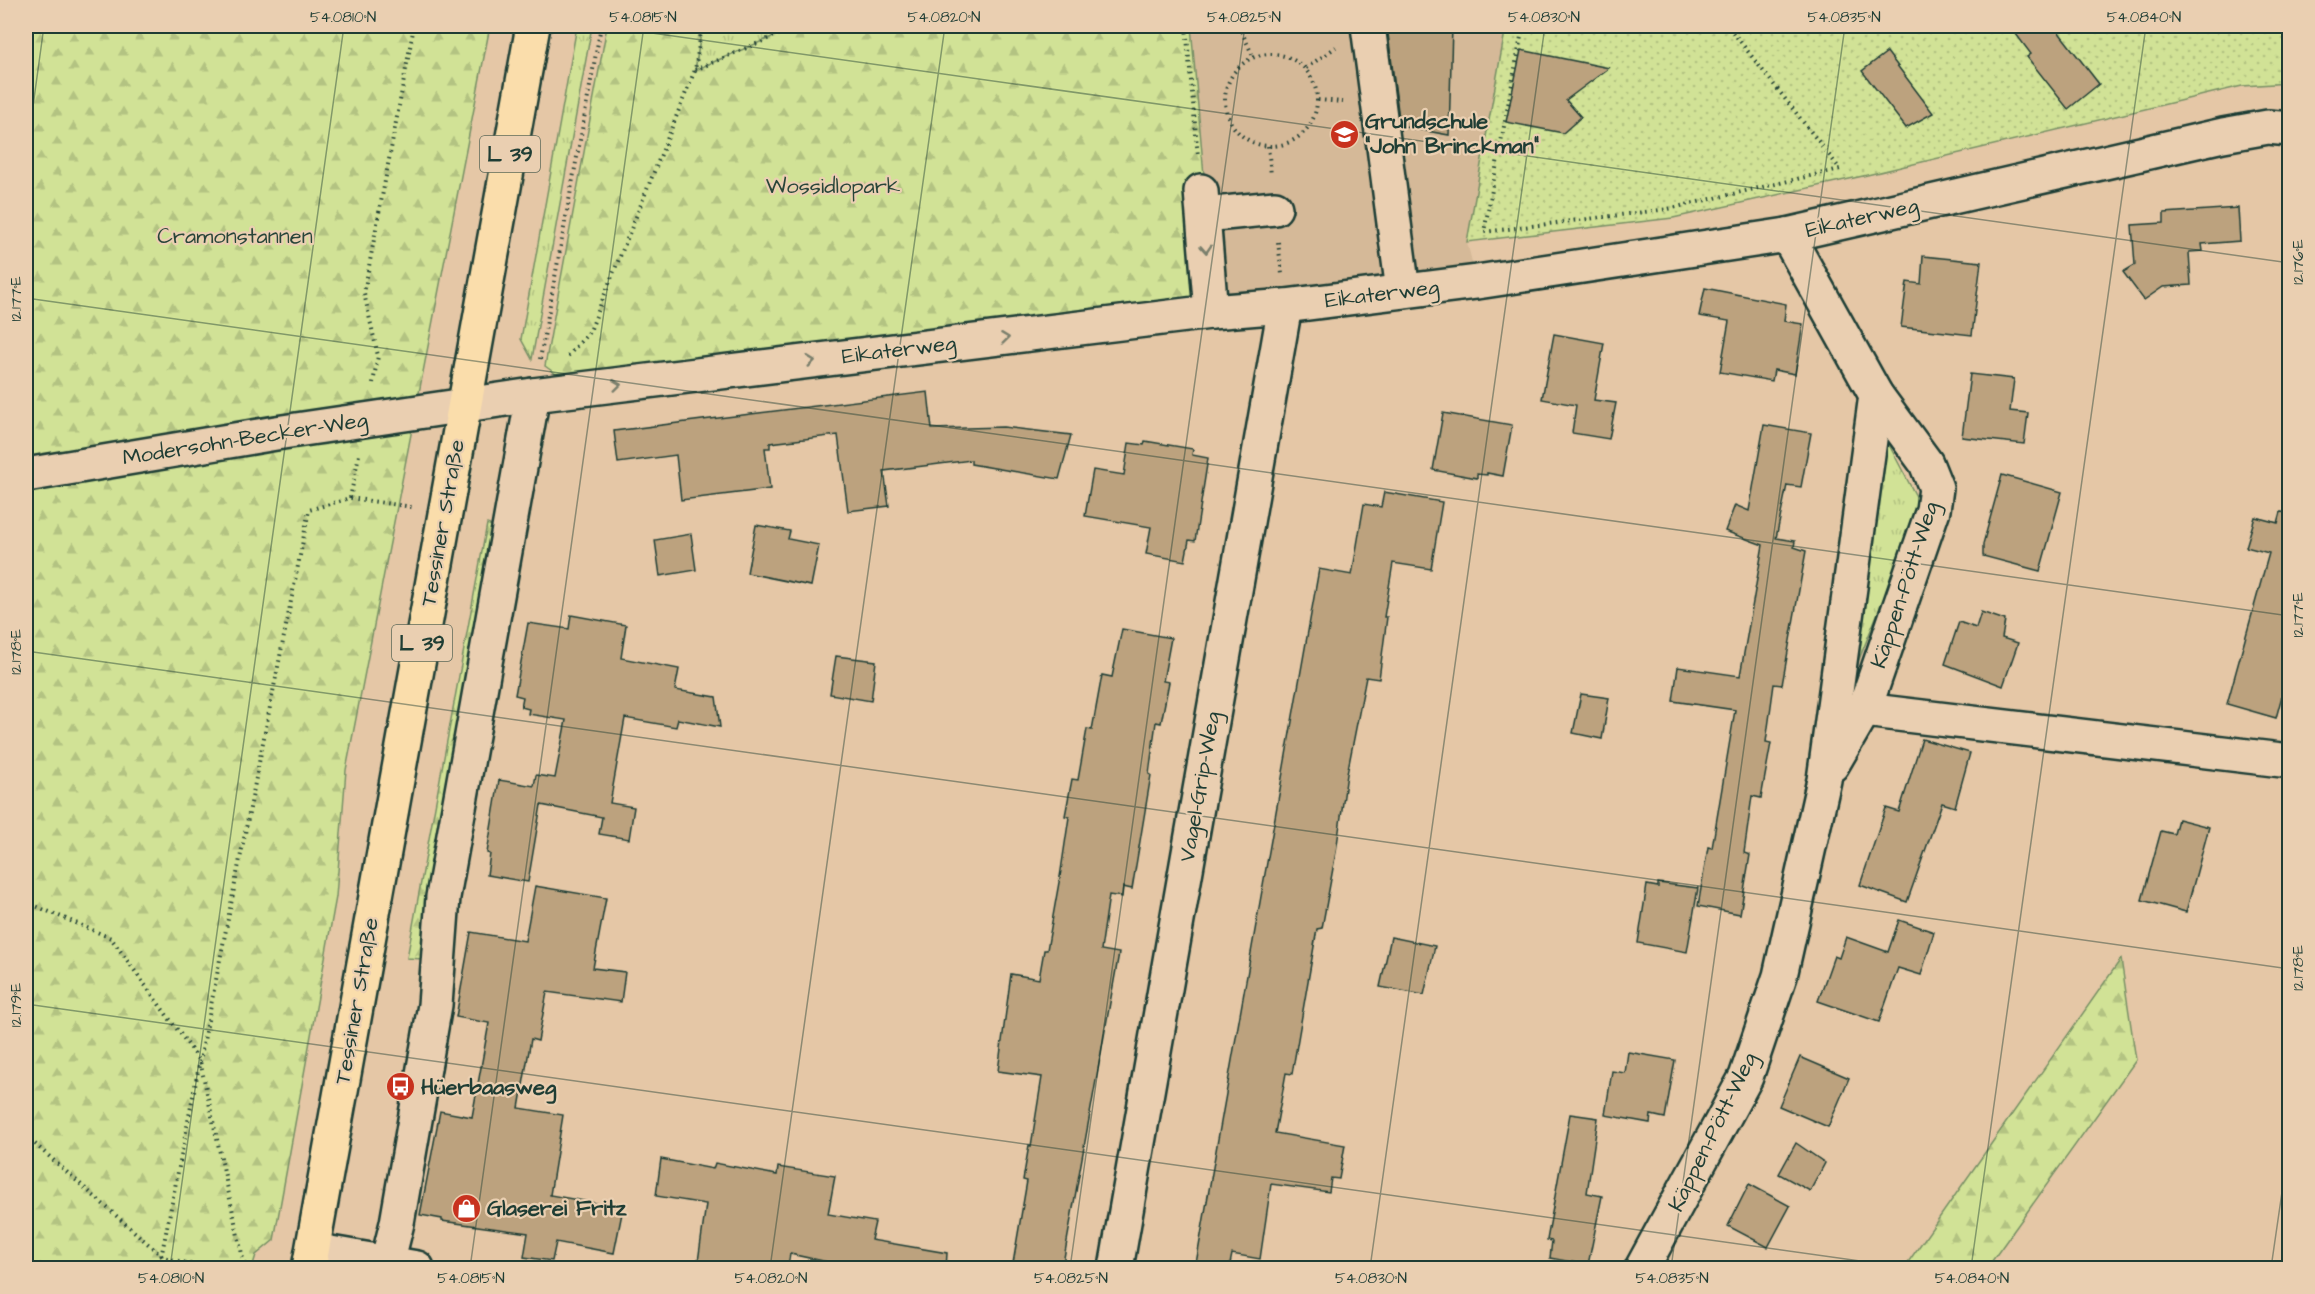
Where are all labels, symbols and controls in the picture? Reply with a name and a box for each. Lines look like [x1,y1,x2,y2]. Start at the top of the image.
text: 54.0810°N [310,7,376,28]
text: 54.0815°N [609,7,677,28]
text: 54.0820°N [908,7,980,28]
text: 54.0825°N [1207,7,1281,28]
text: 54.0830°N [1508,7,1580,28]
text: 54.0835°N [1807,7,1881,28]
text: 54.0840°N [2107,7,2181,28]
place label: Grundschule "John Brinckman" [1365,106,1540,162]
school or university icon: Grundschule "John Brinckman" [1328,118,1360,150]
road number: L 39 [480,136,540,172]
park label: Wossidlopark [766,171,901,202]
street label: Eikaterweg [1802,190,1922,247]
park label: Cramonstannen [157,221,313,252]
text: 12.176°E [2288,239,2309,285]
one-way arrow [1200,245,1213,254]
street label: Eikaterweg [1323,272,1441,317]
text: 12.177°E [6,276,27,322]
street label: Eikaterweg [840,328,958,373]
one-way arrow [1000,332,1009,344]
one-way arrow [806,355,816,368]
one-way arrow [613,379,622,391]
street label: Modersohn-Becker-Weg [120,404,370,475]
street label: Tessiner Straße [413,437,473,609]
street label: Käppen-Pött-Weg [1863,498,1948,673]
text: 12.177°E [2288,592,2309,638]
road number: L 39 [392,625,452,661]
text: 12.178°E [6,629,27,675]
street label: Vagel-Grip-Weg [1172,709,1229,865]
street label: Tessiner Straße [327,915,387,1087]
text: 12.178°E [2288,945,2309,991]
text: 12.179°E [6,983,27,1027]
street label: Käppen-Pött-Weg [1661,1047,1766,1217]
bus stop icon: Hüerbaasweg [384,1071,416,1103]
place label: Hüerbaasweg [421,1072,557,1104]
shop icon: Glaserei Fritz [450,1192,482,1224]
place label: Glaserei Fritz [487,1193,628,1224]
text: 54.0810°N [138,1268,204,1289]
text: 54.0815°N [437,1268,505,1289]
text: 54.0820°N [735,1268,807,1289]
text: 54.0825°N [1034,1268,1108,1289]
text: 54.0830°N [1335,1268,1407,1289]
text: 54.0835°N [1635,1268,1709,1289]
text: 54.0840°N [1935,1268,2009,1289]

